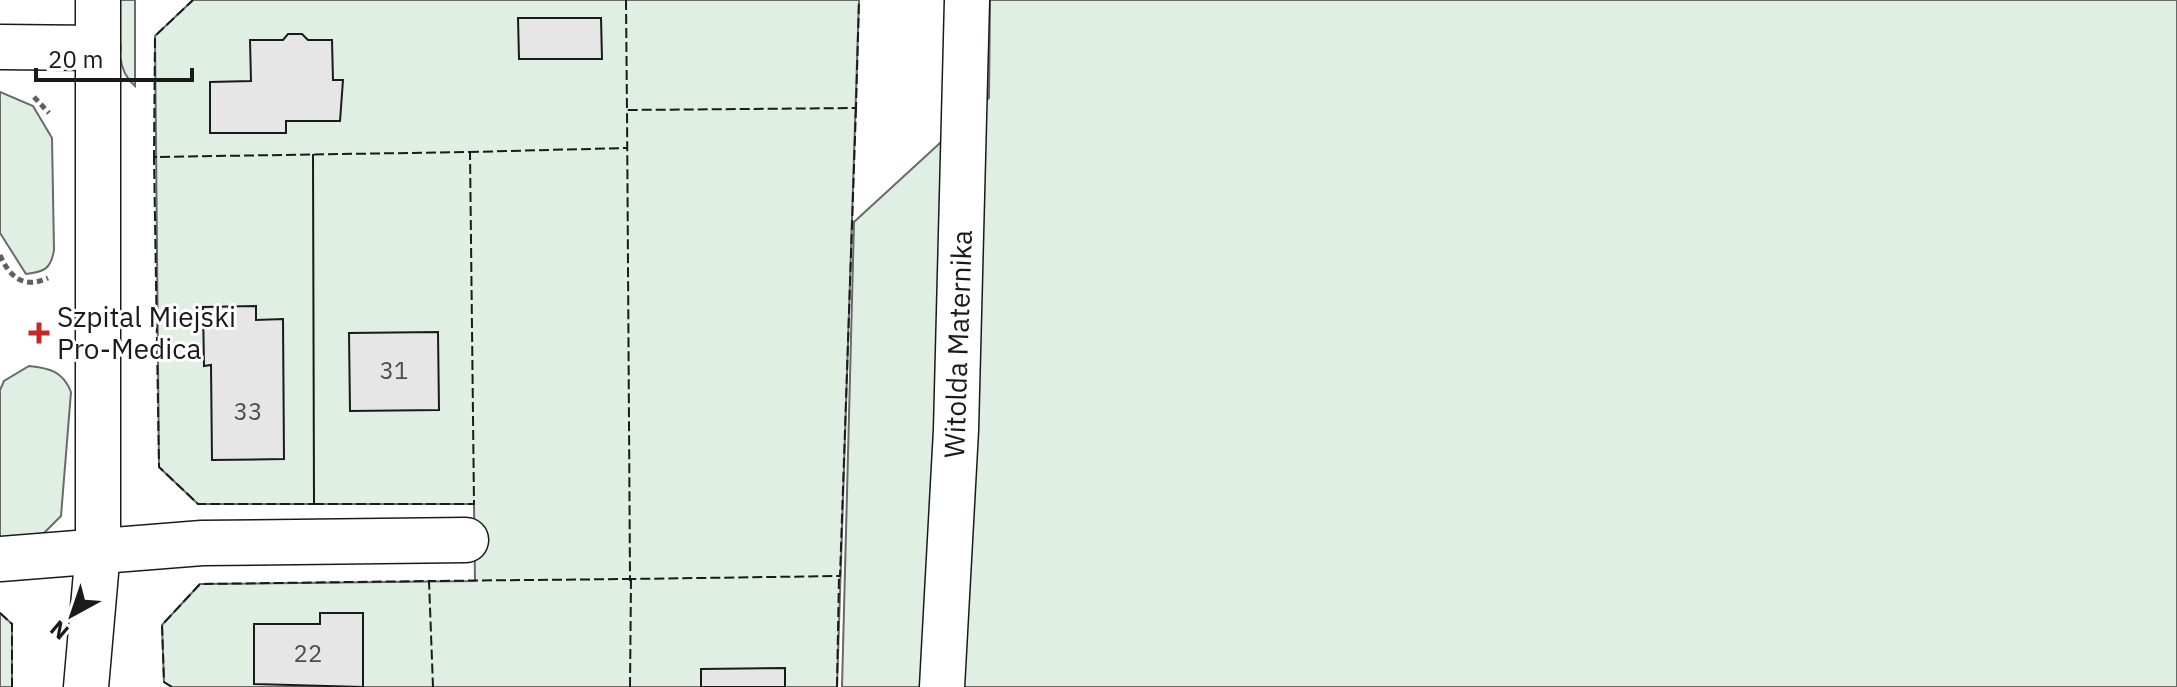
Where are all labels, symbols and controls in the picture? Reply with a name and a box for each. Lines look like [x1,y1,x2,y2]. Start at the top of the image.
scale bar [36,32,192,82]
text: 20 m [48,43,103,75]
street label: Witolda Maternika [935,229,980,459]
place label: Szpital Miejski Pro-Medica [57,298,236,367]
marker: Szpital Miejski Pro-Medica [28,322,50,344]
house number: 31 [380,354,408,386]
house number: 33 [234,395,262,427]
north arrow [32,575,112,655]
text: N [43,614,74,647]
house number: 22 [294,637,322,669]

